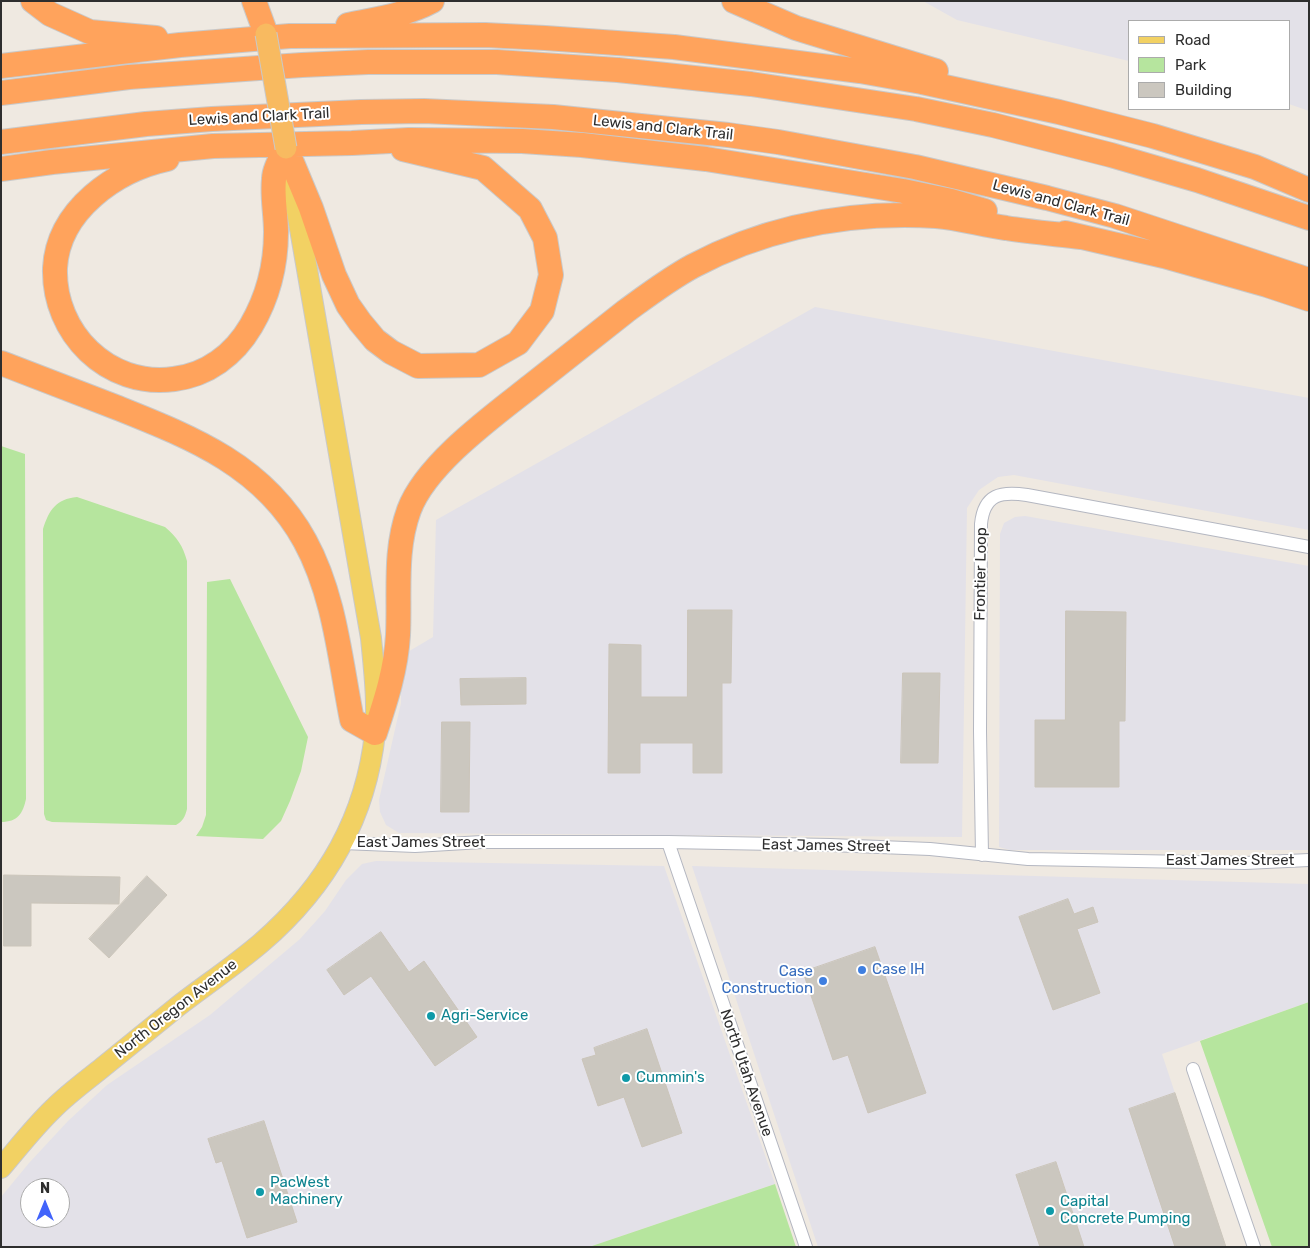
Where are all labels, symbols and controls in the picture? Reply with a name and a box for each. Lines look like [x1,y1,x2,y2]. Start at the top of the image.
legend [1128,20,1290,110]
text: Road [1175,31,1211,49]
text: Park [1175,56,1206,74]
text: Building [1175,81,1232,99]
street label: Lewis and Clark Trail [188,104,330,130]
street label: Lewis and Clark Trail [592,112,734,144]
street label: Lewis and Clark Trail [991,176,1131,230]
street label: Frontier Loop [971,527,991,621]
street label: East James Street [357,834,485,852]
street label: East James Street [762,836,890,856]
street label: East James Street [1166,852,1294,870]
street label: North Oregon Avenue [111,956,241,1062]
place label: Case IH [872,961,925,979]
place label: Case Construction [722,963,813,998]
marker: Case IH [856,964,868,976]
marker: Case Construction [817,975,829,987]
place label: Agri-Service [441,1007,528,1025]
street label: North Utah Avenue [716,1007,776,1139]
marker: Agri-Service [425,1010,437,1022]
place label: Cummin's [636,1069,705,1087]
marker: Cummin's [620,1072,632,1084]
place label: PacWest Machinery [270,1174,343,1209]
north arrow [20,1178,70,1228]
text: N [40,1180,50,1197]
marker: PacWest Machinery [254,1186,266,1198]
place label: Capital Concrete Pumping [1060,1193,1190,1228]
marker: Capital Concrete Pumping [1044,1205,1056,1217]

